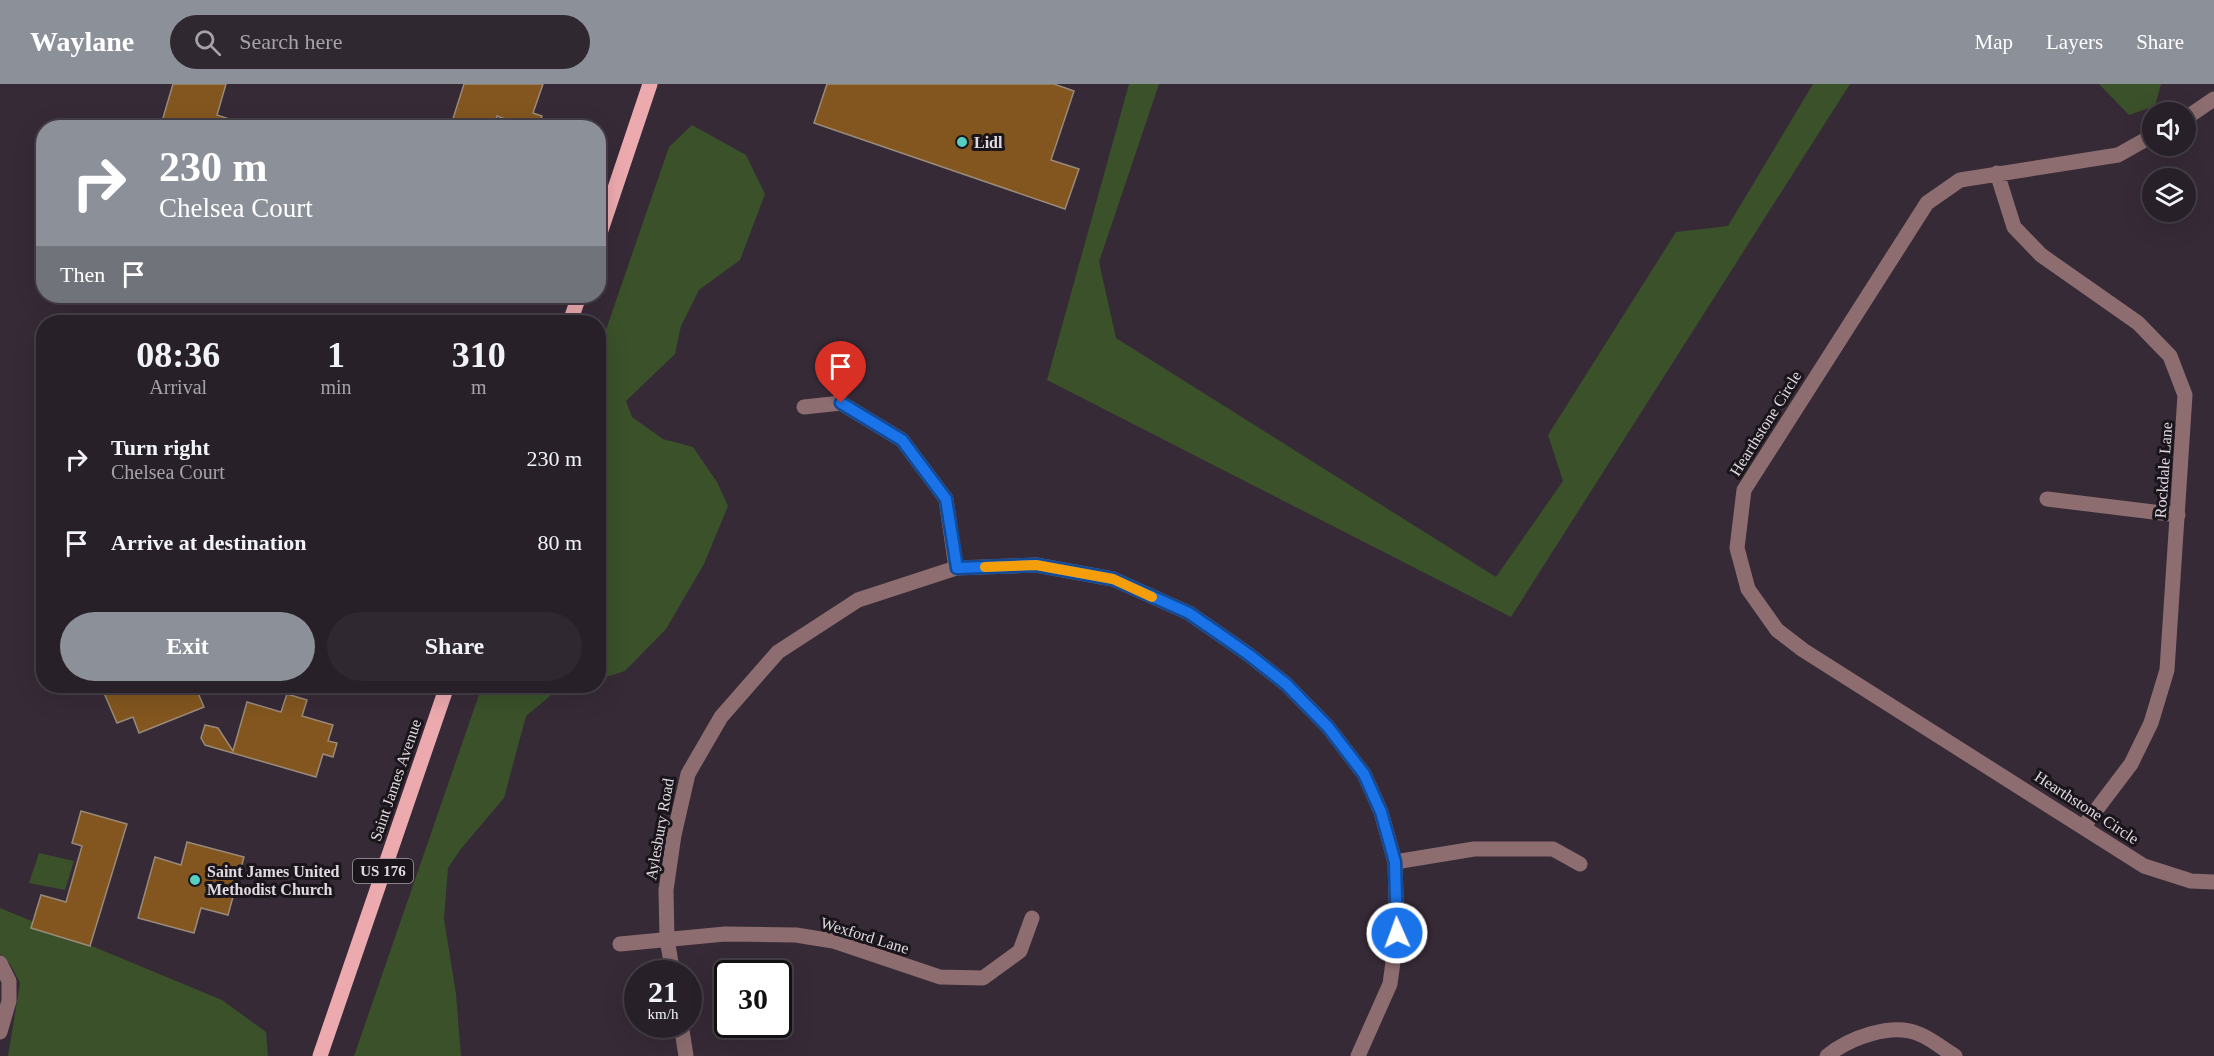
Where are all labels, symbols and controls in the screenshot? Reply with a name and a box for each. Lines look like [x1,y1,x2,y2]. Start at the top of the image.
search box [170,15,590,69]
text: Waylane [30,26,134,57]
icon: search [191,26,224,59]
text: Search here [239,29,342,54]
text: Map [1975,30,2013,54]
text: Layers [2046,30,2103,54]
text: Share [2136,30,2184,54]
map controls [2142,102,2196,222]
button: sound [2142,102,2196,156]
place label: Lidl [974,134,1003,151]
marker: Lidl [955,135,969,149]
icon: right [60,144,138,222]
text: 230 m [159,144,268,190]
button: layers [2142,168,2196,222]
text: Chelsea Court [159,193,313,223]
icon: arrive [117,258,150,291]
text: Then [60,262,105,287]
text: 08:36 [136,335,220,375]
text: 1 [327,335,345,375]
text: 310 [452,335,506,375]
pin [815,341,866,403]
icon: arrive [824,350,857,383]
street label: Hearthstone Circle [1726,368,1805,479]
text: Arrival [149,376,207,398]
text: min [320,376,352,398]
text: m [471,376,487,398]
street label: Rockdale Lane [2152,421,2175,519]
text: Turn right [111,435,210,460]
icon: right [60,443,93,476]
text: 230 m [526,446,582,471]
text: Chelsea Court [111,461,225,483]
icon: arrive [60,527,93,560]
text: Arrive at destination [111,530,307,555]
text: 80 m [537,530,582,555]
button: Exit [60,612,315,681]
button: Share [327,612,582,681]
street label: Saint James Avenue [367,717,424,843]
street label: Hearthstone Circle [2032,768,2142,847]
street label: Aylesbury Road [642,777,678,881]
road number: US 176 [353,859,413,883]
place label: Saint James United Methodist Church [207,863,340,898]
marker: Saint James United Methodist Church [188,873,202,887]
position arrow [1365,901,1429,965]
street label: Wexford Lane [819,914,911,957]
speed limit sign: 30 [714,960,792,1038]
text: 21 [648,975,678,1008]
text: km/h [648,1006,678,1022]

